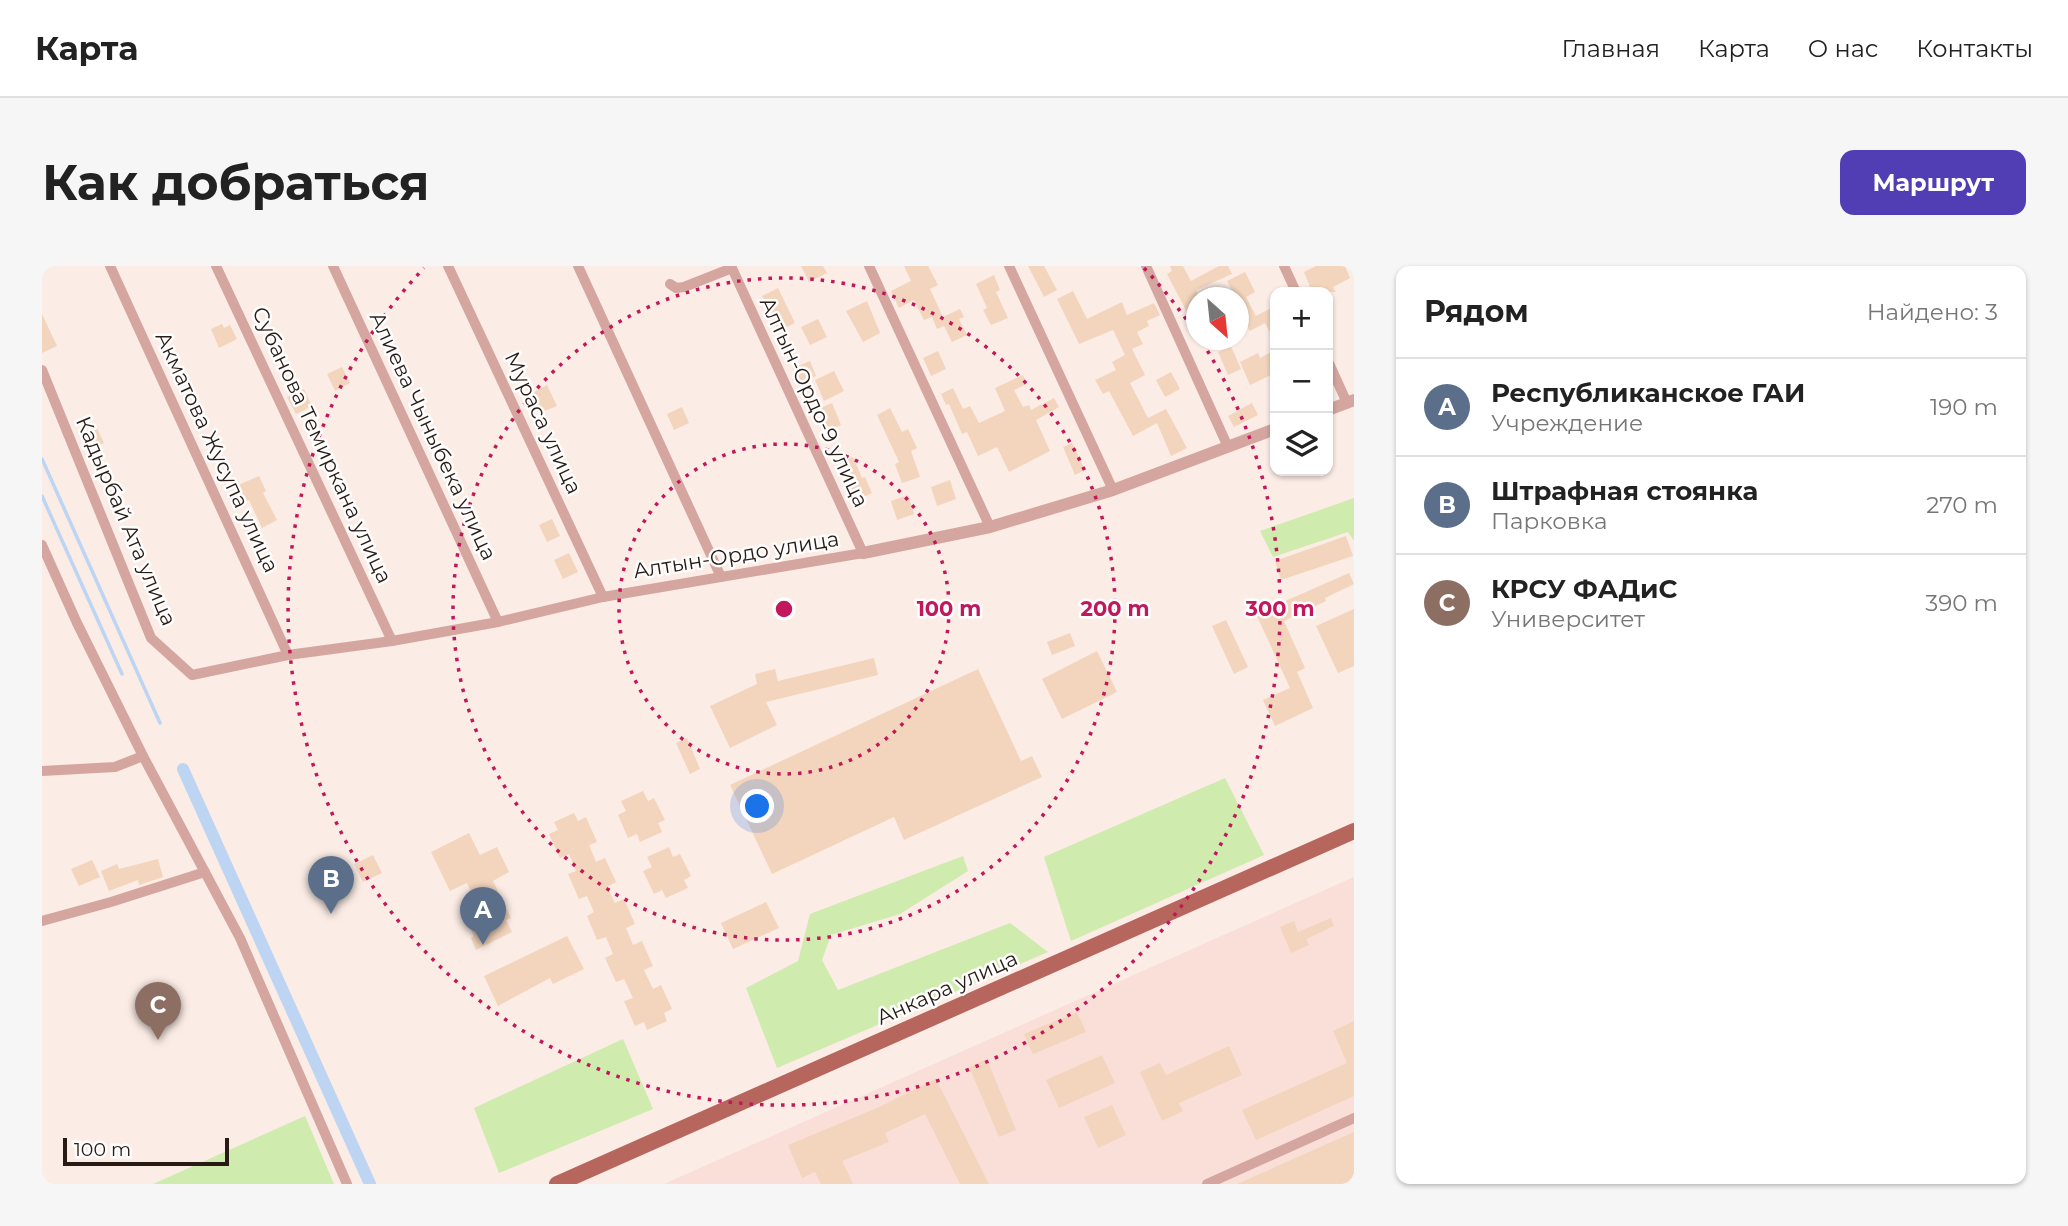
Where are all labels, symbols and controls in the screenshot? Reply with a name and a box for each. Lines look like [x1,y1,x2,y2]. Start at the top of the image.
text: Карта [35,28,138,68]
text: Главная [1562,34,1660,63]
text: Карта [1698,34,1770,63]
text: О нас [1808,34,1878,63]
text: Контакты [1916,34,2033,63]
button: Маршрут [1840,150,2026,215]
text: Как добраться [42,153,430,212]
north arrow [1186,287,1249,350]
map controls [1270,287,1333,476]
button: + [1270,287,1333,350]
street label: Алтын-Ордо-9 улица [755,293,874,511]
text: Рядом [1424,293,1529,330]
text: Найдено: 3 [1867,298,1998,326]
street label: Субанова Темиркана улица [247,303,398,587]
street label: Алиева Чыныбека улица [365,308,502,564]
street label: Акматова Жусупа улица [151,327,284,576]
street label: Мураса улица [500,348,587,498]
button: − [1270,350,1333,413]
text: Республиканское ГАИ [1491,377,1805,409]
text: A [1438,393,1456,421]
text: 190 m [1930,393,1998,421]
text: Учреждение [1491,409,1643,437]
street label: Кадырбай Ата улица [71,412,182,629]
button: layers [1270,413,1333,476]
text: Штрафная стоянка [1491,475,1758,507]
text: B [1438,491,1456,519]
text: 270 m [1926,491,1998,519]
text: Парковка [1491,507,1607,535]
street label: Алтын-Ордо улица [631,526,841,583]
text: КРСУ ФАДиС [1491,573,1677,605]
text: C [1439,589,1455,617]
text: 390 m [1925,589,1998,617]
text: 100 m [917,596,981,621]
text: 200 m [1081,596,1149,621]
text: 300 m [1245,596,1314,621]
centre of rings [772,597,796,621]
text: Университет [1491,605,1645,633]
your location [740,789,774,823]
pin: B [308,856,354,914]
pin: A [460,887,506,945]
street label: Анкара улица [872,945,1021,1030]
pin: C [135,982,181,1040]
scale bar [63,1135,229,1167]
text: 100 m [74,1138,131,1161]

